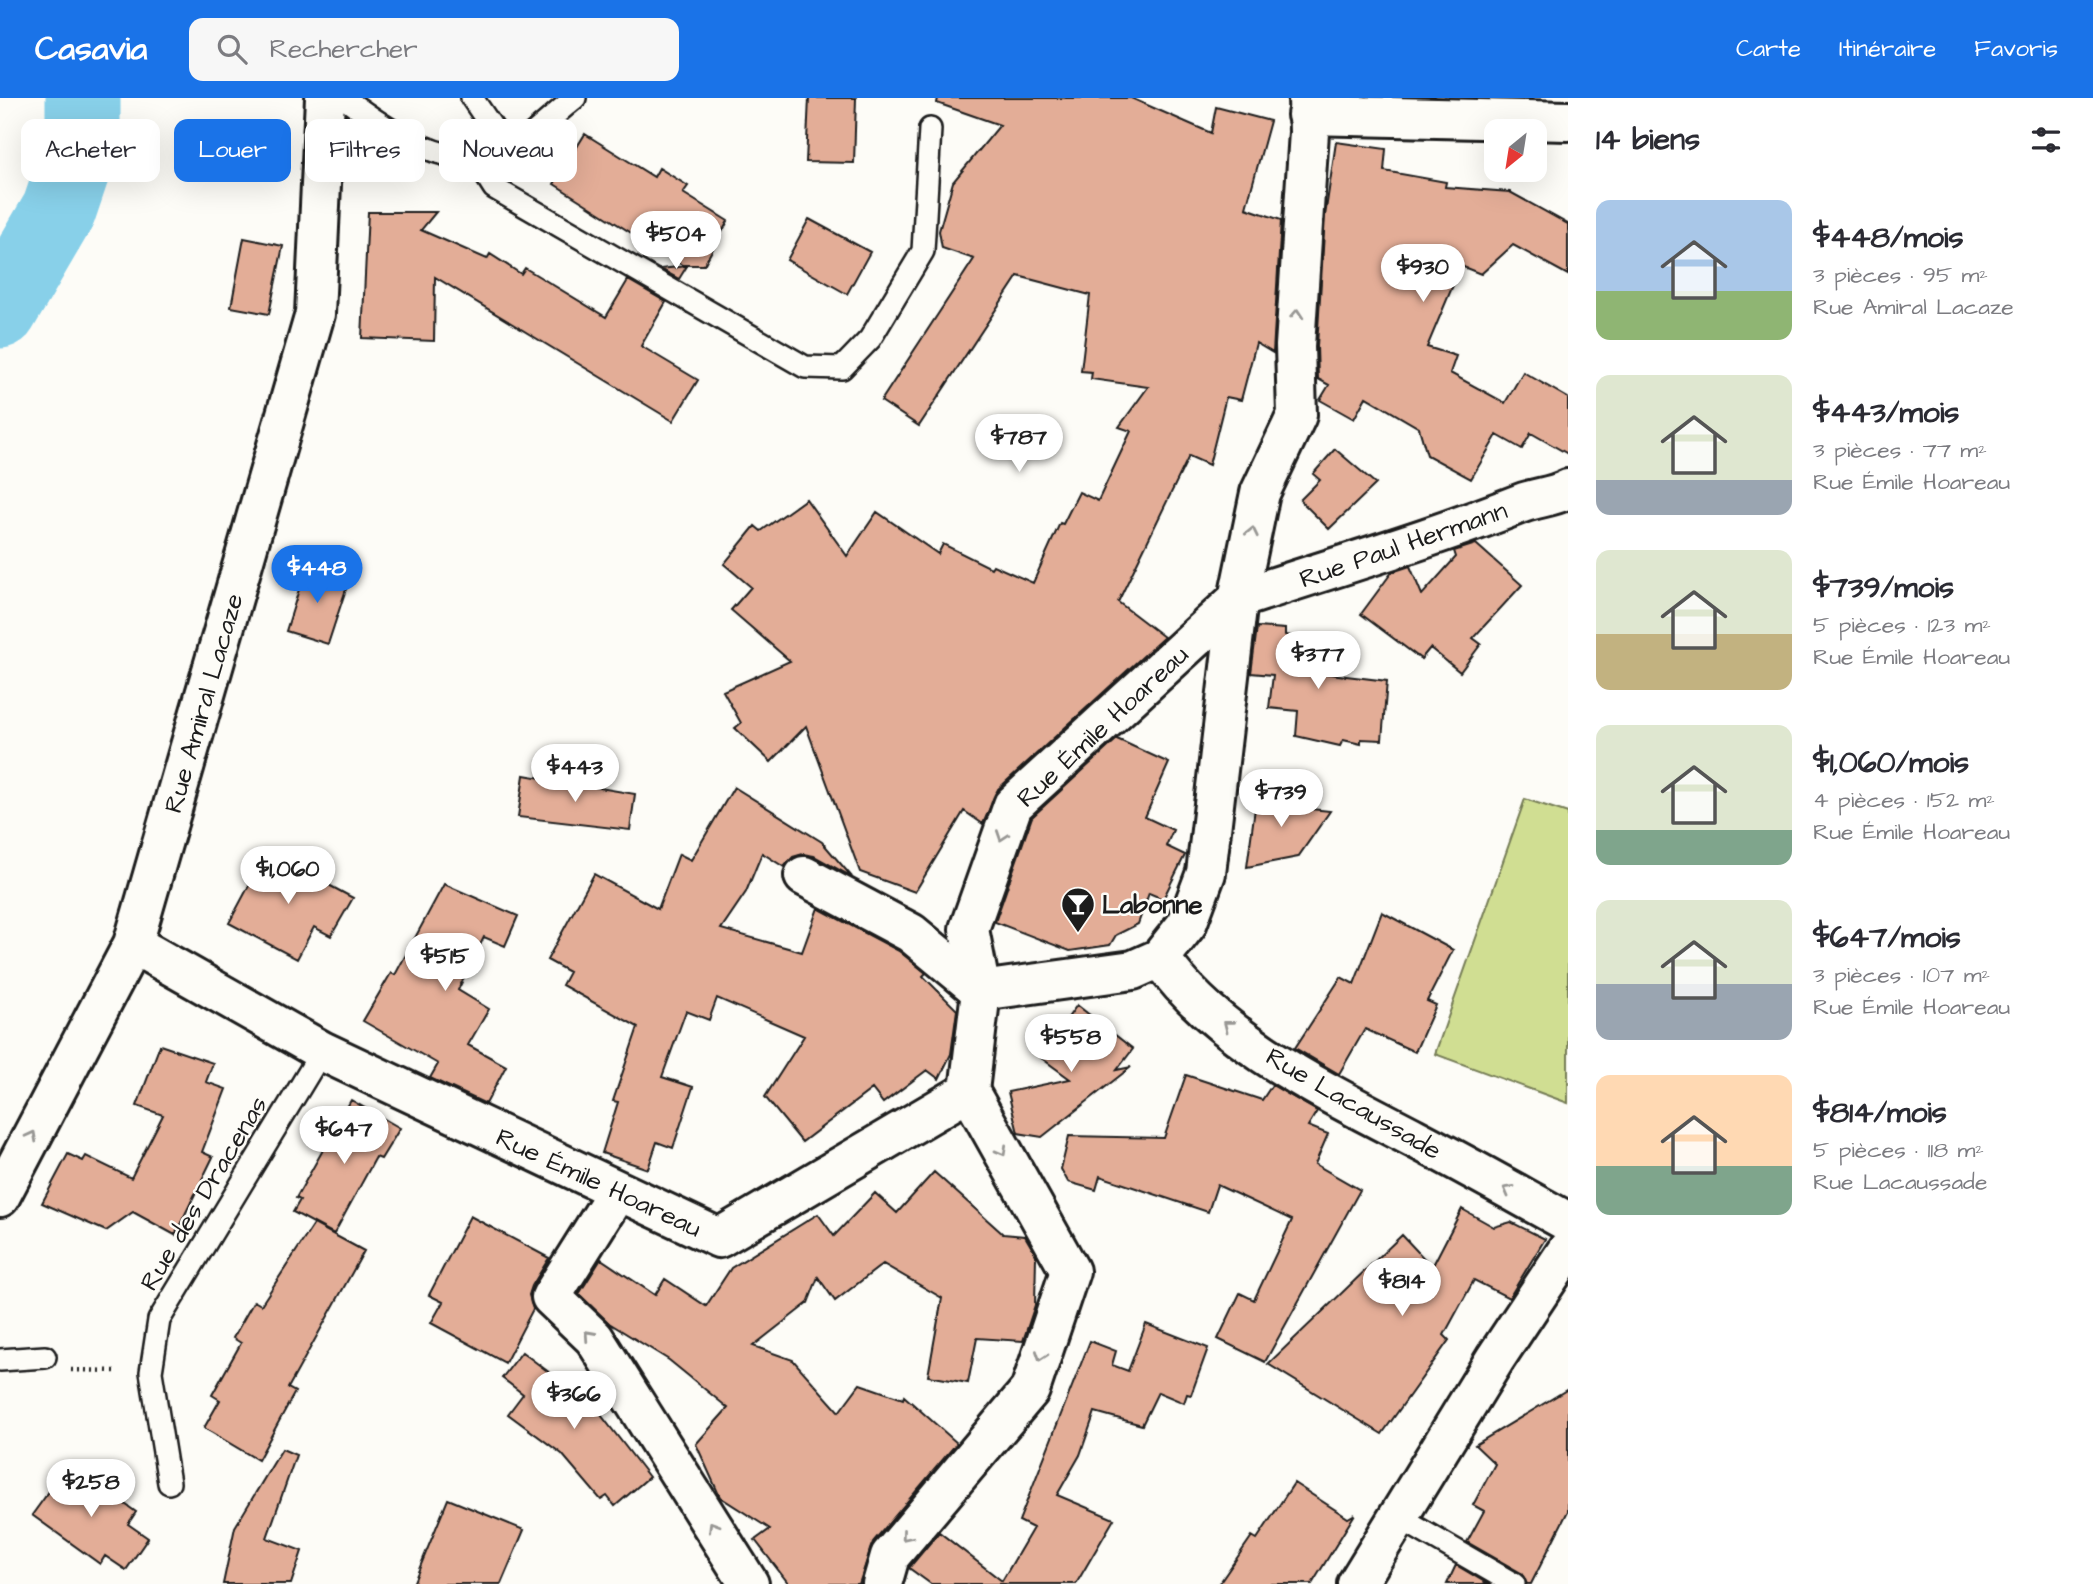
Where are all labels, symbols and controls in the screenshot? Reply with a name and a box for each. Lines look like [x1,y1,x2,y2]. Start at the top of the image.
search box [189,18,679,81]
text: Casavia [35,26,147,72]
icon: search [213,30,251,68]
text: Rechercher [269,31,417,67]
text: Carte [1736,32,1801,66]
text: Itinéraire [1839,32,1936,66]
text: Favoris [1974,32,2058,66]
chip: Acheter [21,119,160,182]
chip: Louer [174,119,291,182]
chip: Filtres [305,119,425,182]
chip: Nouveau [439,119,577,182]
north arrow [1484,119,1547,182]
map controls [1484,119,1547,182]
text: 14 biens [1596,119,1700,161]
icon: filters [2027,121,2065,159]
pin: $504 [635,212,717,271]
text: $448/mois [1813,217,1963,259]
text: $504 [646,218,706,250]
icon: home [1652,228,1736,312]
pin: $930 [1382,244,1464,304]
text: $930 [1397,251,1449,283]
text: 3 pièces · 95 m² [1813,259,1988,291]
text: Rue Amiral Lacaze [1813,291,2014,323]
one-way arrow [1289,308,1304,319]
text: $443/mois [1813,392,1959,434]
icon: home [1652,403,1736,487]
pin: $787 [978,414,1060,474]
text: $787 [991,421,1047,453]
text: 3 pièces · 77 m² [1813,434,1987,466]
text: Rue Émile Hoareau [1813,466,2010,498]
street label: Rue Paul Hermann [1295,493,1512,597]
one-way arrow [1244,526,1259,538]
pin: $448 [276,546,358,605]
text: $448 [287,552,347,584]
text: $739/mois [1813,567,1954,609]
icon: home [1652,578,1736,662]
street label: Rue Amiral Lacaze [155,589,253,817]
text: 5 pièces · 123 m² [1813,609,1991,641]
pin: $377 [1277,632,1359,691]
street label: Rue Émile Hoareau [1009,638,1196,816]
text: $377 [1292,638,1344,670]
text: Rue Émile Hoareau [1813,641,2010,673]
text: $1,060/mois [1813,742,1969,784]
pin: $443 [534,744,616,804]
text: $443 [547,751,603,783]
icon: home [1652,753,1736,837]
pin: $739 [1240,770,1322,829]
text: $739 [1255,776,1307,808]
text: 4 pièces · 152 m² [1813,784,1995,816]
text: Rue Émile Hoareau [1813,816,2010,848]
one-way arrow [996,829,1010,841]
pin: $1,060 [231,846,345,906]
text: $1,060 [256,853,320,885]
bar icon: Labonne [1059,885,1097,934]
place label: Labonne [1102,887,1203,923]
text: $647/mois [1813,917,1961,959]
icon: home [1652,928,1736,1012]
pin: $515 [404,934,486,993]
text: $515 [421,940,469,972]
text: 3 pièces · 107 m² [1813,959,1990,991]
text: Rue Émile Hoareau [1813,991,2010,1023]
pin: $558 [1030,1014,1112,1074]
text: $558 [1041,1021,1101,1053]
one-way arrow [1224,1021,1236,1034]
street label: Rue Lacaussade [1259,1039,1448,1169]
street label: Rue des Dracenas [131,1089,276,1298]
text: $814/mois [1813,1092,1947,1134]
icon: home [1652,1103,1736,1187]
pin: $647 [303,1107,385,1166]
text: $647 [315,1113,373,1145]
street label: Rue Émile Hoareau [490,1120,707,1246]
one-way arrow [23,1131,37,1144]
text: 5 pièces · 118 m² [1813,1134,1984,1166]
one-way arrow [994,1143,1008,1156]
text: Rue Lacaussade [1813,1166,1987,1198]
one-way arrow [1503,1185,1515,1198]
pin: $814 [1361,1258,1443,1318]
text: $814 [1379,1265,1425,1297]
one-way arrow [585,1330,598,1343]
one-way arrow [1035,1349,1049,1361]
pin: $366 [533,1372,615,1431]
text: $366 [547,1378,601,1410]
pin: $258 [50,1460,132,1519]
text: $258 [62,1466,120,1498]
one-way arrow [708,1521,721,1534]
one-way arrow [902,1528,914,1541]

